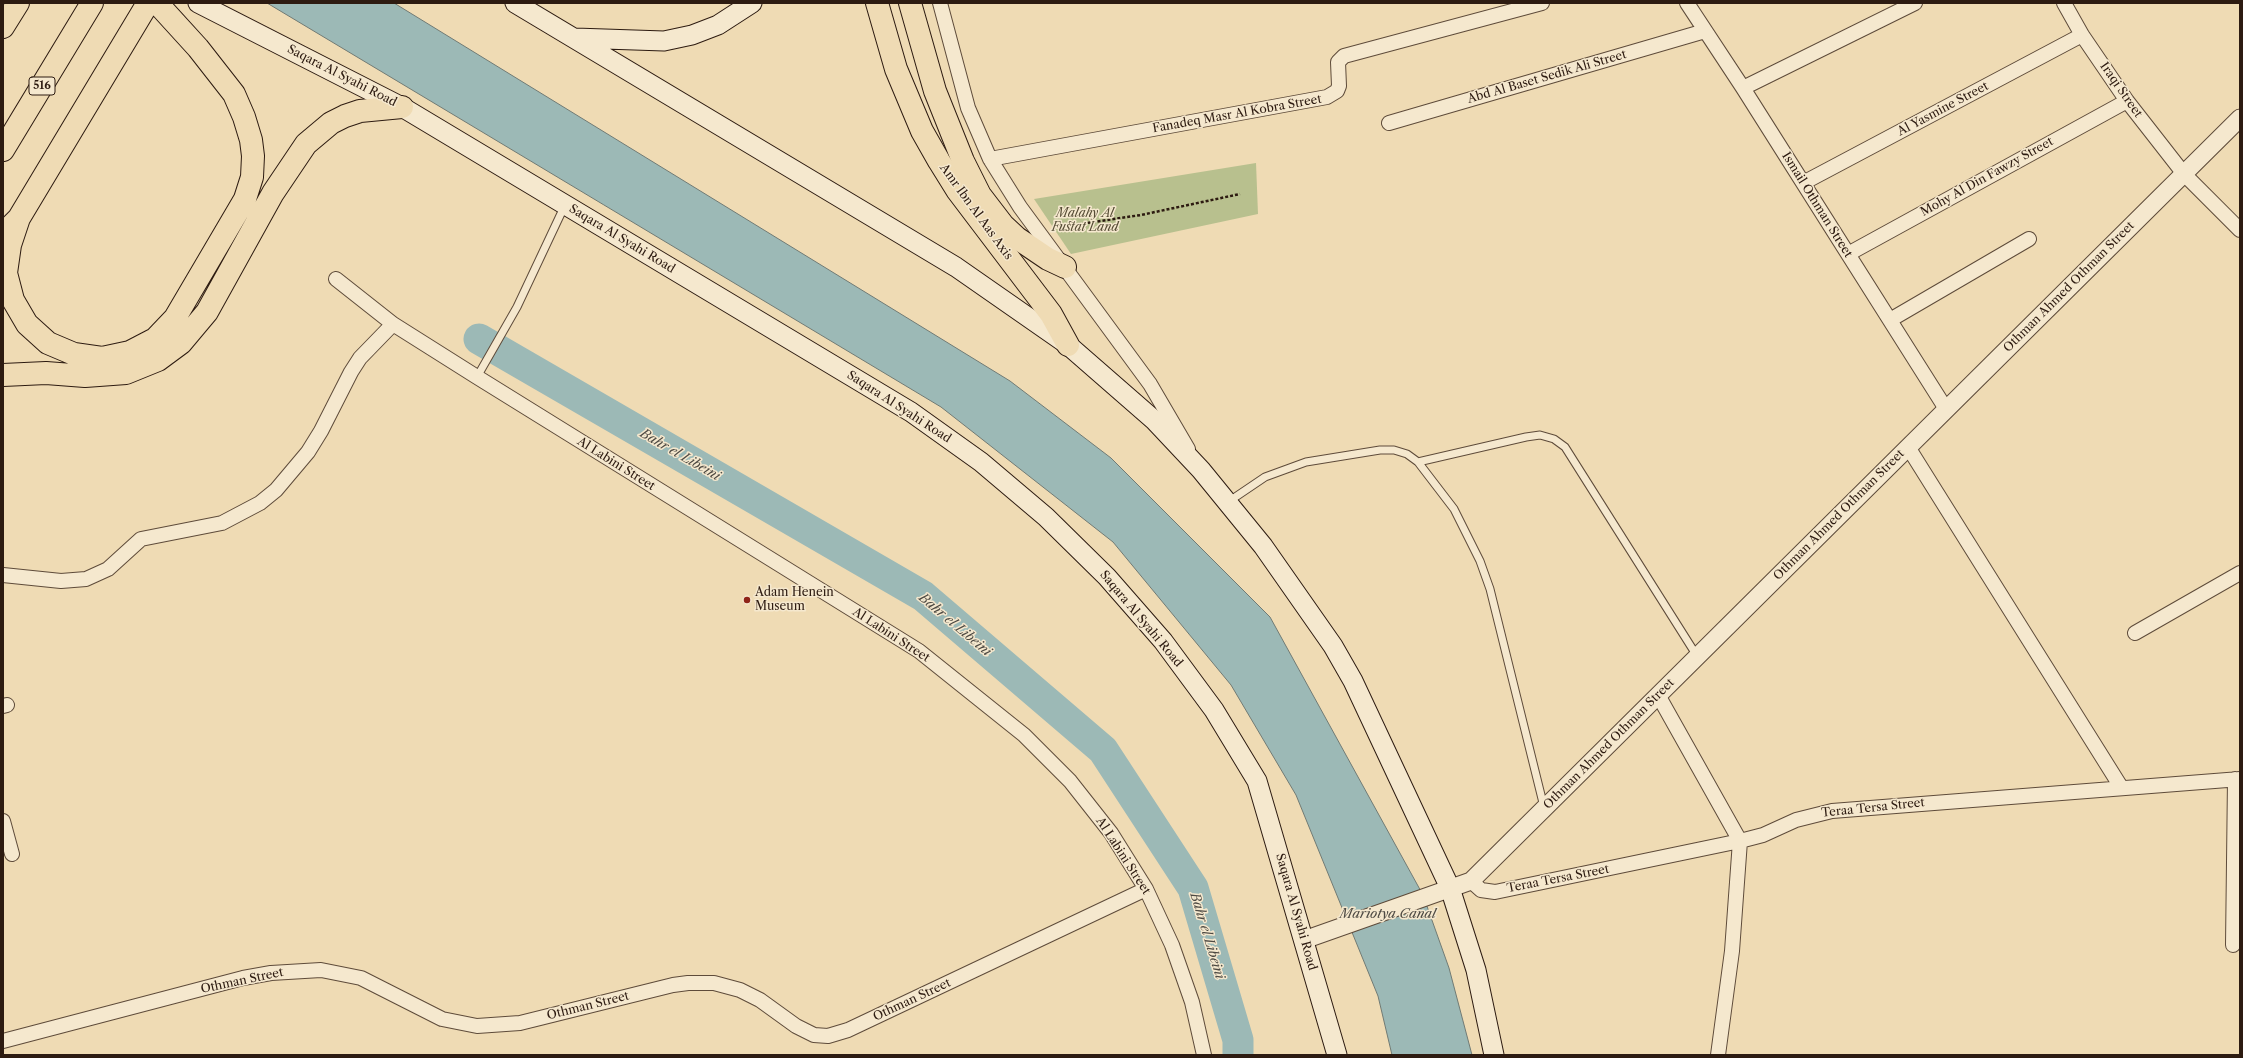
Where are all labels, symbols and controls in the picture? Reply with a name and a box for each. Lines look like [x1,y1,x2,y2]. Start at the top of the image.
street label: Saqara Al Syahi Road [285,42,399,110]
street label: Abd Al Baset Sedik Ali Street [1466,47,1628,107]
street label: Iraqi Street [2097,60,2145,120]
road number: 516 [29,77,55,95]
street label: Al Yasmine Street [1895,79,1991,139]
street label: Fanadeq Masr Al Kobra Street [1151,92,1323,136]
street label: Mohy Al Din Fawzy Street [1918,134,2056,220]
street label: Ismail Othman Street [1779,150,1855,260]
street label: Amr Ibn Al Aas Axis [936,161,1016,263]
street label: Saqara Al Syahi Road [566,202,678,276]
park label: Malahy Al Fustat Land [1052,207,1118,235]
street label: Othman Ahmed Othman Street [2001,219,2137,355]
street label: Saqara Al Syahi Road [844,368,954,446]
water label: Bahr el Libeini [637,426,723,484]
street label: Al Labini Street [574,434,658,494]
street label: Othman Ahmed Othman Street [1771,447,1907,583]
street label: Saqara Al Syahi Road [1097,568,1185,670]
place label: Adam Henein Museum [755,586,834,614]
water label: Bahr el Libeini [916,590,994,660]
marker: Adam Henein Museum [742,595,752,605]
street label: Al Labini Street [850,605,932,665]
street label: Othman Ahmed Othman Street [1541,676,1677,812]
street label: Teraa Tersa Street [1821,795,1925,821]
street label: Al Labini Street [1093,815,1153,897]
street label: Saqara Al Syahi Road [1272,852,1320,972]
street label: Teraa Tersa Street [1506,862,1610,896]
water label: Bahr el Libeini [1186,891,1228,981]
water label: Mariotya Canal [1340,906,1436,922]
street label: Othman Street [199,965,285,997]
street label: Othman Street [871,976,953,1024]
street label: Othman Street [546,989,630,1023]

